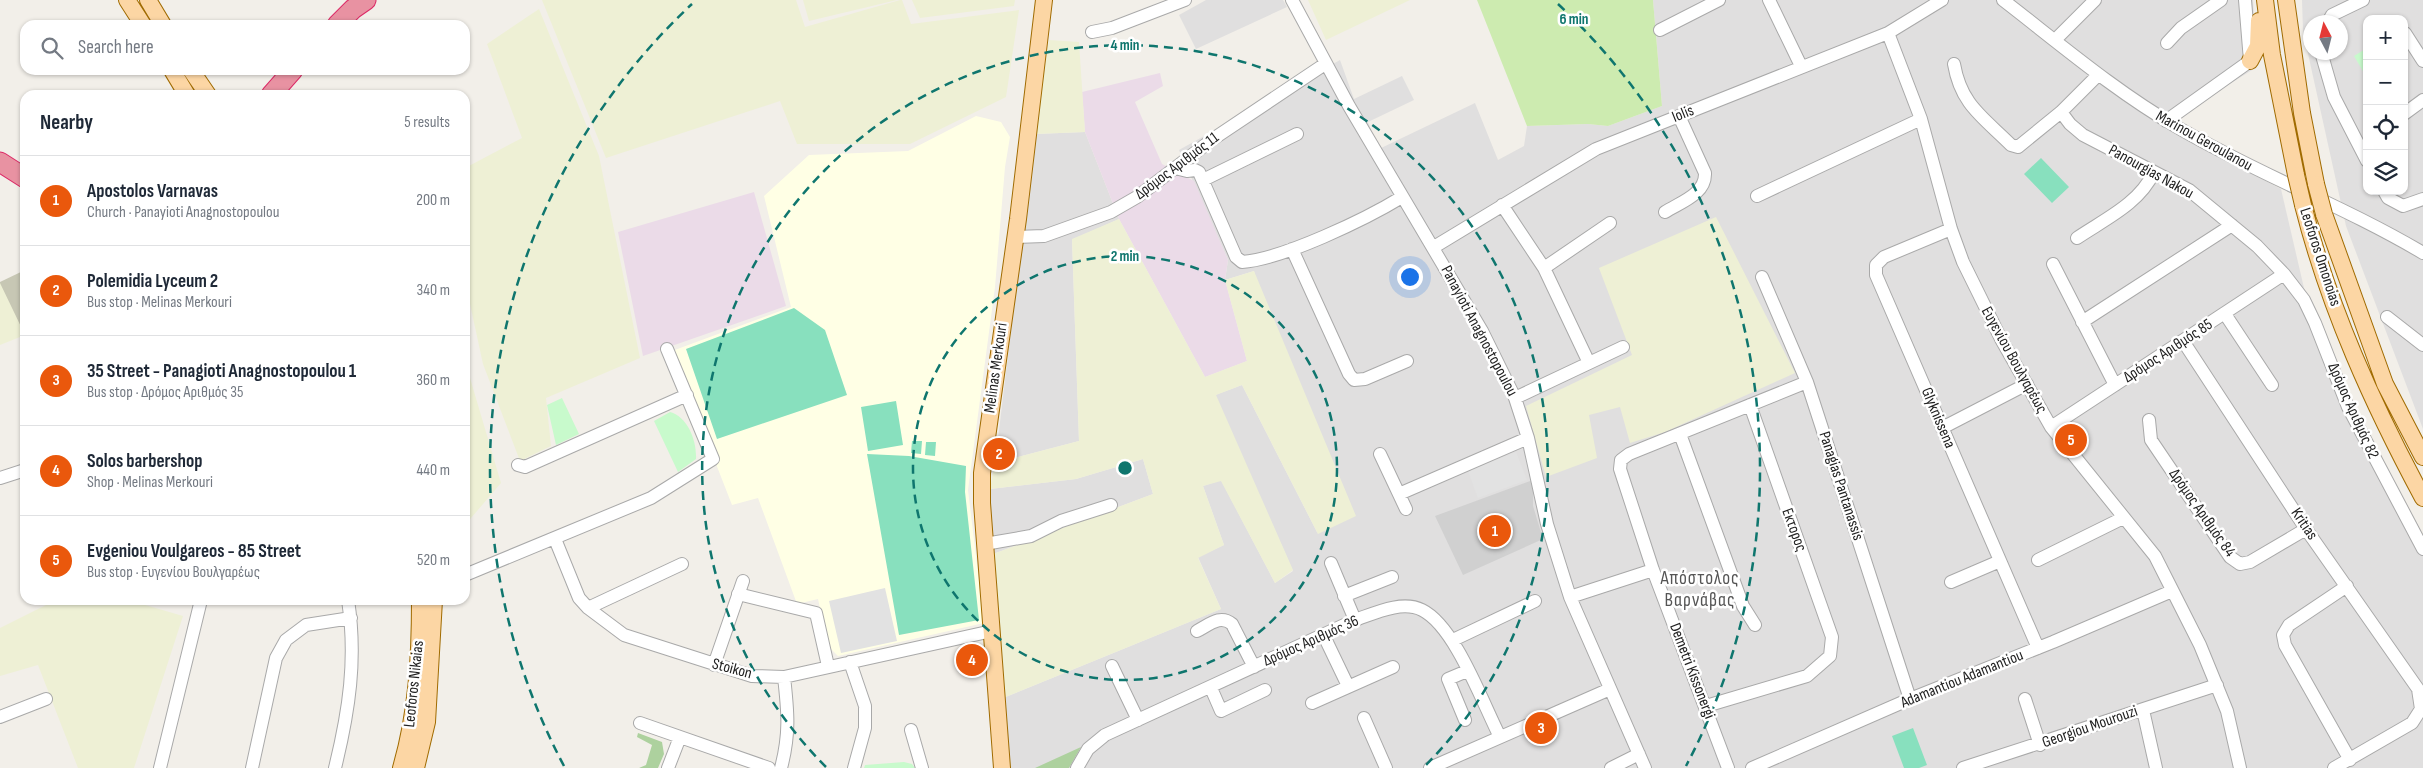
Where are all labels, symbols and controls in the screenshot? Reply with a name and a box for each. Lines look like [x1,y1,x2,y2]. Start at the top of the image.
text: 6 min [1559,10,1589,29]
north arrow [2303,15,2348,60]
map controls [2363,15,2408,195]
button: + [2363,15,2408,60]
search box [20,20,470,75]
icon: search [38,34,66,62]
text: Search here [78,36,154,59]
text: 4 min [1111,36,1139,55]
button: − [2363,60,2408,105]
street label: Iolis [1669,101,1697,127]
button: locate [2363,105,2408,150]
street label: Marinou Geroulanou [2152,107,2256,175]
text: Nearby [40,110,93,135]
text: 5 results [404,113,450,132]
street label: Δρόμος Αριθμός 11 [1131,128,1223,204]
street label: Panourgias Nakou [2105,141,2197,203]
button: layers [2363,150,2408,195]
text: Apostolos Varnavas [87,180,218,203]
text: 1 [53,191,59,210]
text: 200 m [416,191,450,210]
text: Church · Panayioti Anagnostopoulou [87,203,279,222]
street label: Leoforos Omonoias [2295,206,2345,309]
text: 2 min [1111,247,1139,266]
street label: Panayioti Anagnostopoulou [1437,262,1521,400]
your location [1397,264,1423,290]
text: Polemidia Lyceum 2 [87,270,218,293]
text: 2 [52,281,60,300]
text: 340 m [417,281,450,300]
text: Bus stop · Melinas Merkouri [87,293,232,312]
street label: Ευγενίου Βουλγαρέως [1977,303,2051,417]
street label: Δρόμος Αριθμός 85 [2120,315,2216,387]
street label: Melinas Merkouri [980,322,1012,414]
text: 35 Street - Panagioti Anagnostopoulou 1 [87,360,356,383]
street label: Δρόμος Αριθμός 82 [2323,360,2383,462]
text: 3 [52,371,60,390]
text: 360 m [416,371,450,390]
text: Bus stop · Δρόμος Αριθμός 35 [87,383,243,402]
street label: Glyknissena [1917,385,1959,451]
pin: 5 [2055,421,2087,459]
street label: Panagias Pantanassis [1814,429,1868,543]
pin: 2 [983,435,1015,473]
text: Solos barbershop [87,450,202,473]
centre of rings [1116,459,1134,477]
text: 4 [52,461,60,480]
text: 440 m [417,461,450,480]
street label: Δρόμος Αριθμός 84 [2165,465,2240,561]
text: Shop · Melinas Merkouri [87,473,213,492]
street label: Kritias [2286,504,2322,544]
street label: Εκτορος [1777,506,1811,554]
pin: 1 [1479,512,1511,550]
text: Evgeniou Voulgareos - 85 Street [87,540,301,563]
text: 5 [52,551,60,570]
text: 520 m [417,551,450,570]
text: Bus stop · Ευγενίου Βουλγαρέως [87,563,260,582]
district label: Απόστολος Βαρνάβας [1659,567,1740,612]
street label: Δρόμος Αριθμός 36 [1260,611,1362,671]
street label: Demetri Kissonergi [1665,620,1719,722]
street label: Leoforos Nikaias [400,639,428,728]
pin: 4 [956,641,988,679]
street label: Adamantiou Adamantiou [1897,646,2026,713]
street label: Stoikon [710,655,754,683]
street label: Georgiou Mourouzi [2040,702,2140,752]
pin: 3 [1525,709,1557,747]

